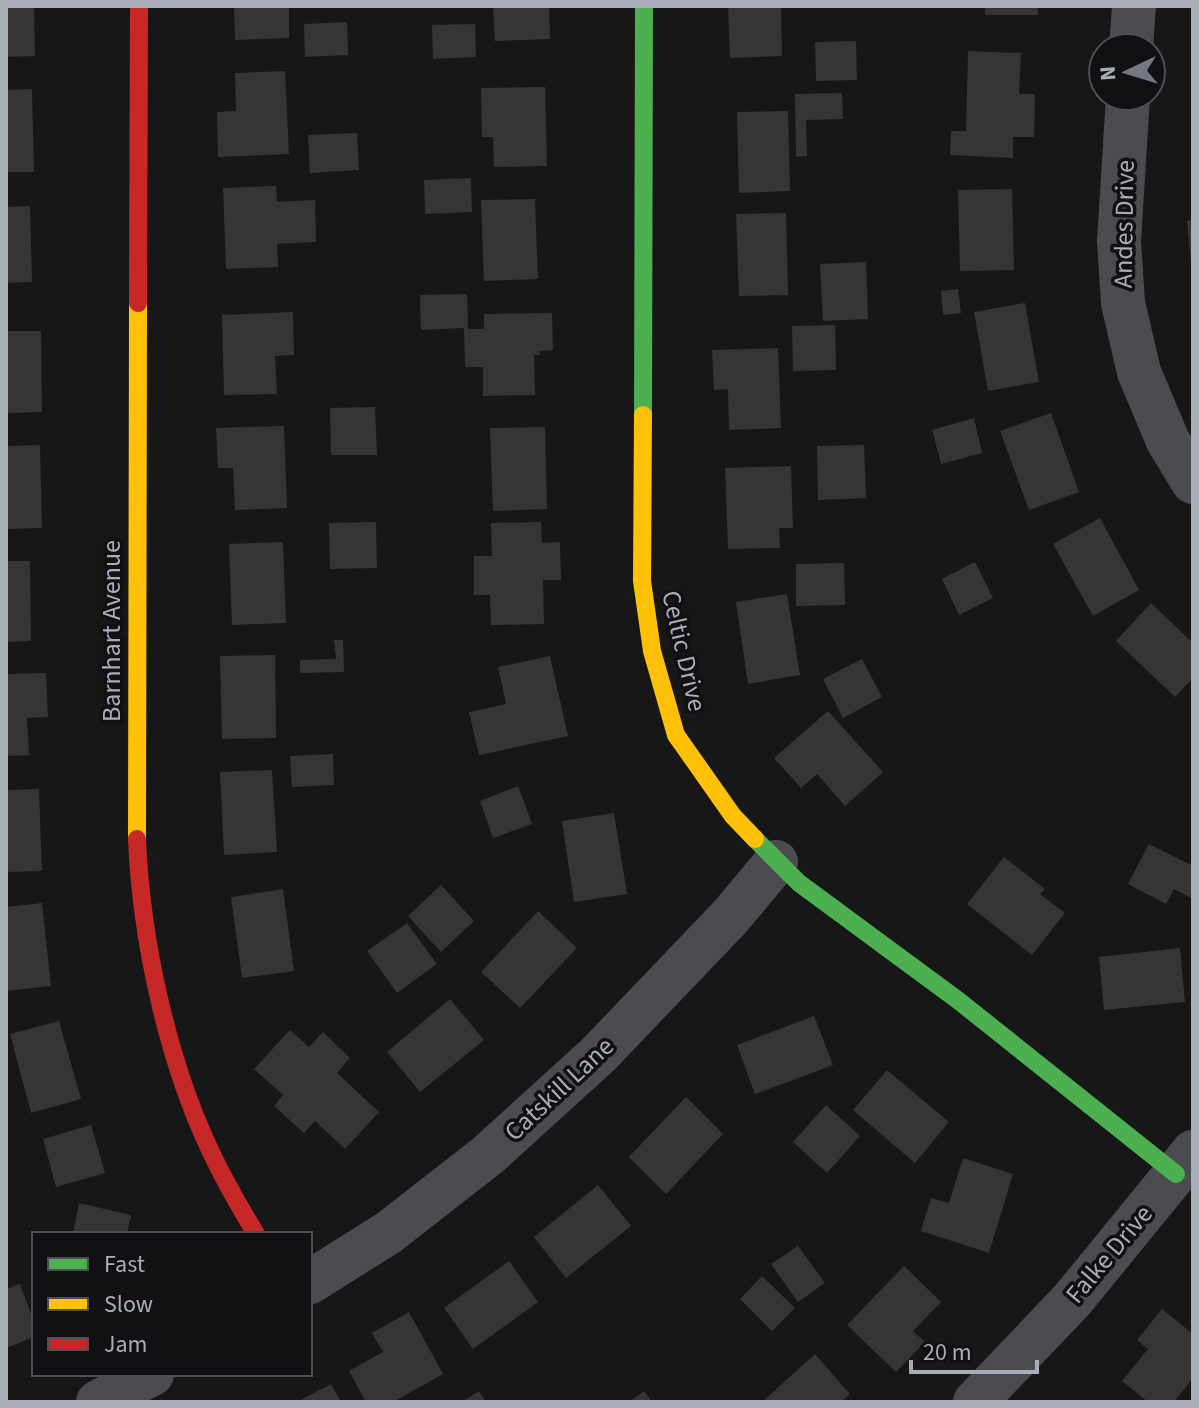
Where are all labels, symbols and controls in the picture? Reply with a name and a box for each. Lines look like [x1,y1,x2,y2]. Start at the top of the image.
north arrow [1087,32,1167,112]
text: N [1092,65,1125,82]
street label: Andes Drive [1104,160,1144,288]
street label: Barnhart Avenue [93,540,130,722]
street label: Celtic Drive [652,587,716,715]
street label: Catskill Lane [496,1029,622,1149]
street label: Falke Drive [1057,1197,1161,1311]
legend [32,1232,312,1376]
text: Fast [104,1247,145,1282]
text: Slow [104,1287,153,1322]
scale bar [911,1324,1037,1374]
text: Jam [104,1327,148,1362]
text: 20 m [923,1335,972,1370]

